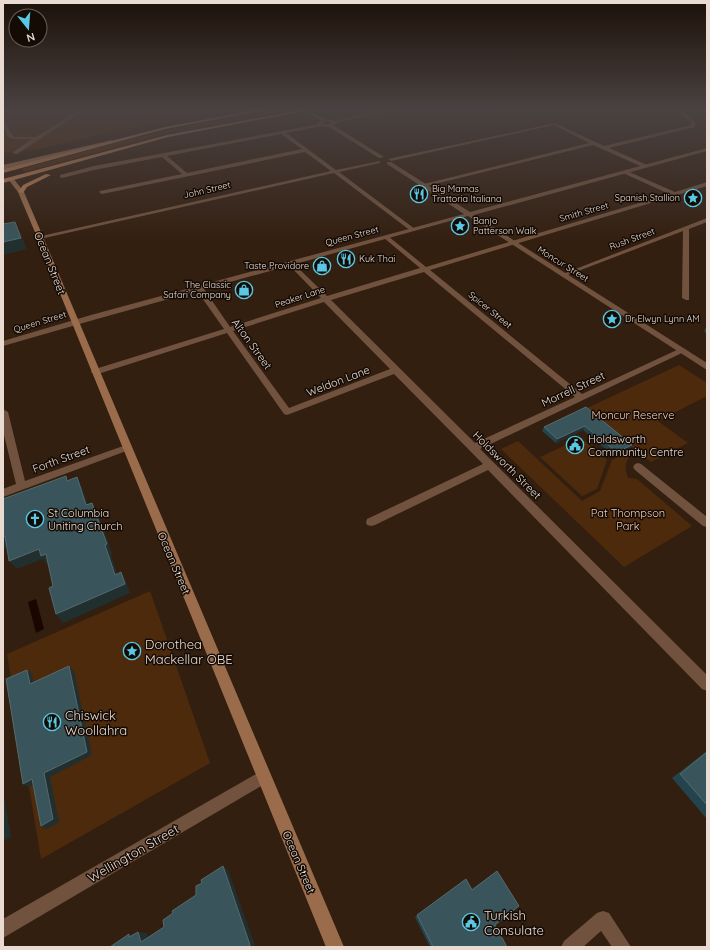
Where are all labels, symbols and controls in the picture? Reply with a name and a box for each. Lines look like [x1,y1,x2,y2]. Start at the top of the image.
north arrow [8,8,48,48]
text: N [25,30,37,45]
street label: John Street [182,179,231,200]
place label: Big Mamas Trattoria Italiana [432,183,501,204]
restaurant icon: Big Mamas Trattoria Italiana [409,184,429,204]
place icon: Spanish Stallion [683,188,703,208]
place label: Spanish Stallion [615,192,680,203]
street label: Smith Street [558,199,610,224]
place label: Banjo Patterson Walk [473,215,537,236]
place icon: Banjo Patterson Walk [450,216,470,236]
street label: Queen Street [324,223,380,248]
street label: Rush Street [608,225,656,252]
street label: Ocean Street [31,230,69,297]
street label: Moncur Street [536,243,591,284]
restaurant icon: Kuk Thai [336,249,356,269]
place label: Kuk Thai [359,253,395,264]
shop icon: Taste Providore [312,256,332,276]
place label: Taste Providore [244,260,309,271]
place label: The Classic Safari Company [163,279,231,300]
shop icon: The Classic Safari Company [234,280,254,300]
street label: Peaker Lane [273,283,326,310]
street label: Spicer Street [466,289,514,330]
street label: Queen Street [12,308,68,335]
place icon: Dr Elwyn Lynn AM [602,309,622,329]
place label: Dr Elwyn Lynn AM [625,313,700,324]
street label: Alton Street [229,316,275,372]
street label: Weldon Lane [304,362,372,400]
street label: Morrell Street [539,368,607,410]
park label: Moncur Reserve [592,408,674,422]
street label: Holdsworth Street [470,428,544,502]
place label: Holdsworth Community Centre [588,432,684,459]
public building icon: Holdsworth Community Centre [565,435,585,455]
street label: Forth Street [30,442,92,476]
place label: St Columbia Uniting Church [48,506,123,533]
park label: Pat Thompson Park [591,506,665,533]
church icon: St Columbia Uniting Church [25,509,45,529]
street label: Ocean Street [155,530,194,597]
place label: Dorothea Mackellar OBE [145,636,233,667]
place icon: Dorothea Mackellar OBE [122,641,142,661]
place label: Chiswick Woollahra [65,707,127,738]
restaurant icon: Chiswick Woollahra [42,712,62,732]
street label: Wellington Street [84,820,182,886]
street label: Ocean Street [280,829,319,896]
place label: Turkish Consulate [484,907,544,938]
public building icon: Turkish Consulate [461,912,481,932]

